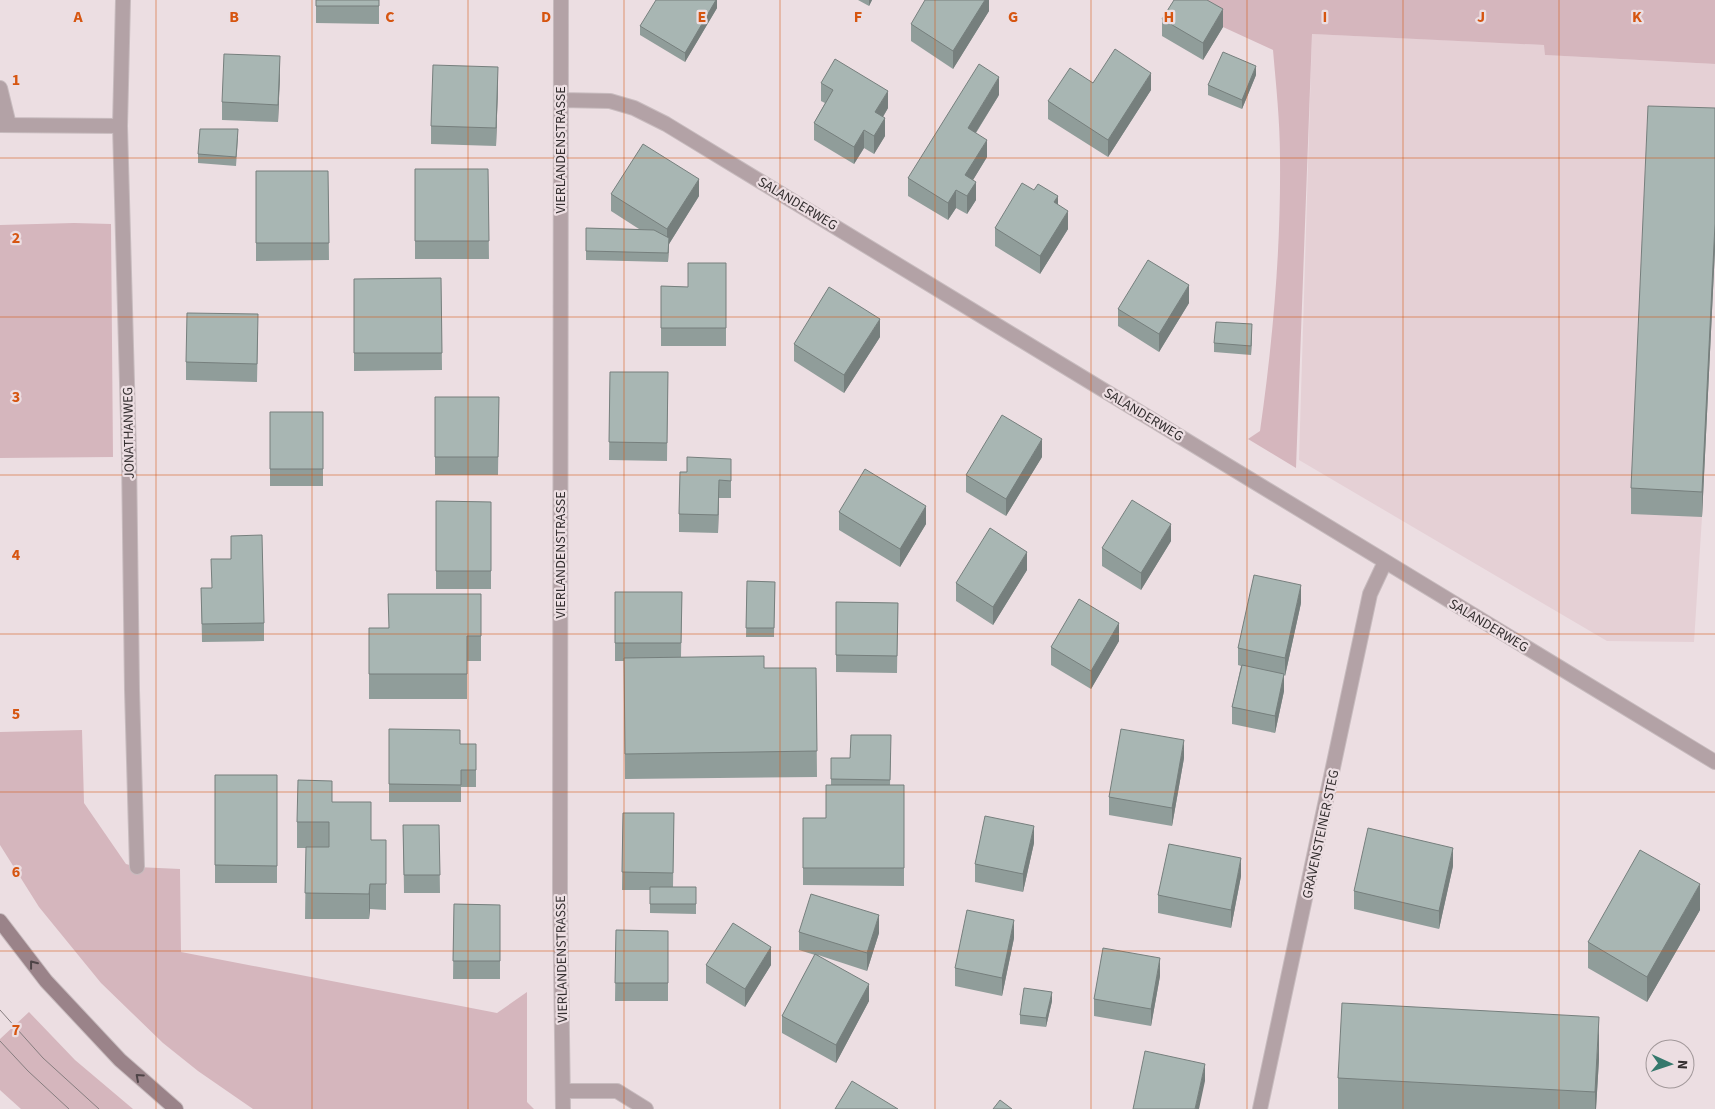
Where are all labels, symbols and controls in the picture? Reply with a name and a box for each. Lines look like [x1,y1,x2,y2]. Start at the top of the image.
text: A [72,6,83,28]
text: B [229,6,239,28]
text: C [385,6,395,28]
text: D [541,6,551,28]
text: E [698,6,706,28]
text: F [854,6,862,28]
text: G [1008,6,1018,28]
text: H [1164,6,1174,28]
text: I [1323,6,1327,28]
text: J [1477,6,1485,28]
text: K [1632,6,1642,28]
text: 1 [12,69,20,91]
street label: VIERLANDENSTRASSE [551,86,571,214]
street label: SALANDERWEG [754,172,841,236]
text: 2 [12,227,20,249]
street label: SALANDERWEG [1100,383,1187,447]
text: 3 [12,386,20,408]
street label: JONATHANWEG [118,387,140,479]
street label: VIERLANDENSTRASSE [551,491,571,619]
text: 4 [12,544,21,566]
street label: SALANDERWEG [1445,594,1532,658]
text: 5 [12,703,20,725]
street label: GRAVENSTEINER STEG [1298,768,1344,901]
text: 6 [12,861,20,883]
street label: VIERLANDENSTRASSE [551,895,573,1023]
one-way arrow [29,961,38,970]
text: 7 [12,1019,20,1041]
north arrow [1645,1039,1695,1089]
text: N [1672,1059,1692,1070]
one-way arrow [135,1074,144,1083]

